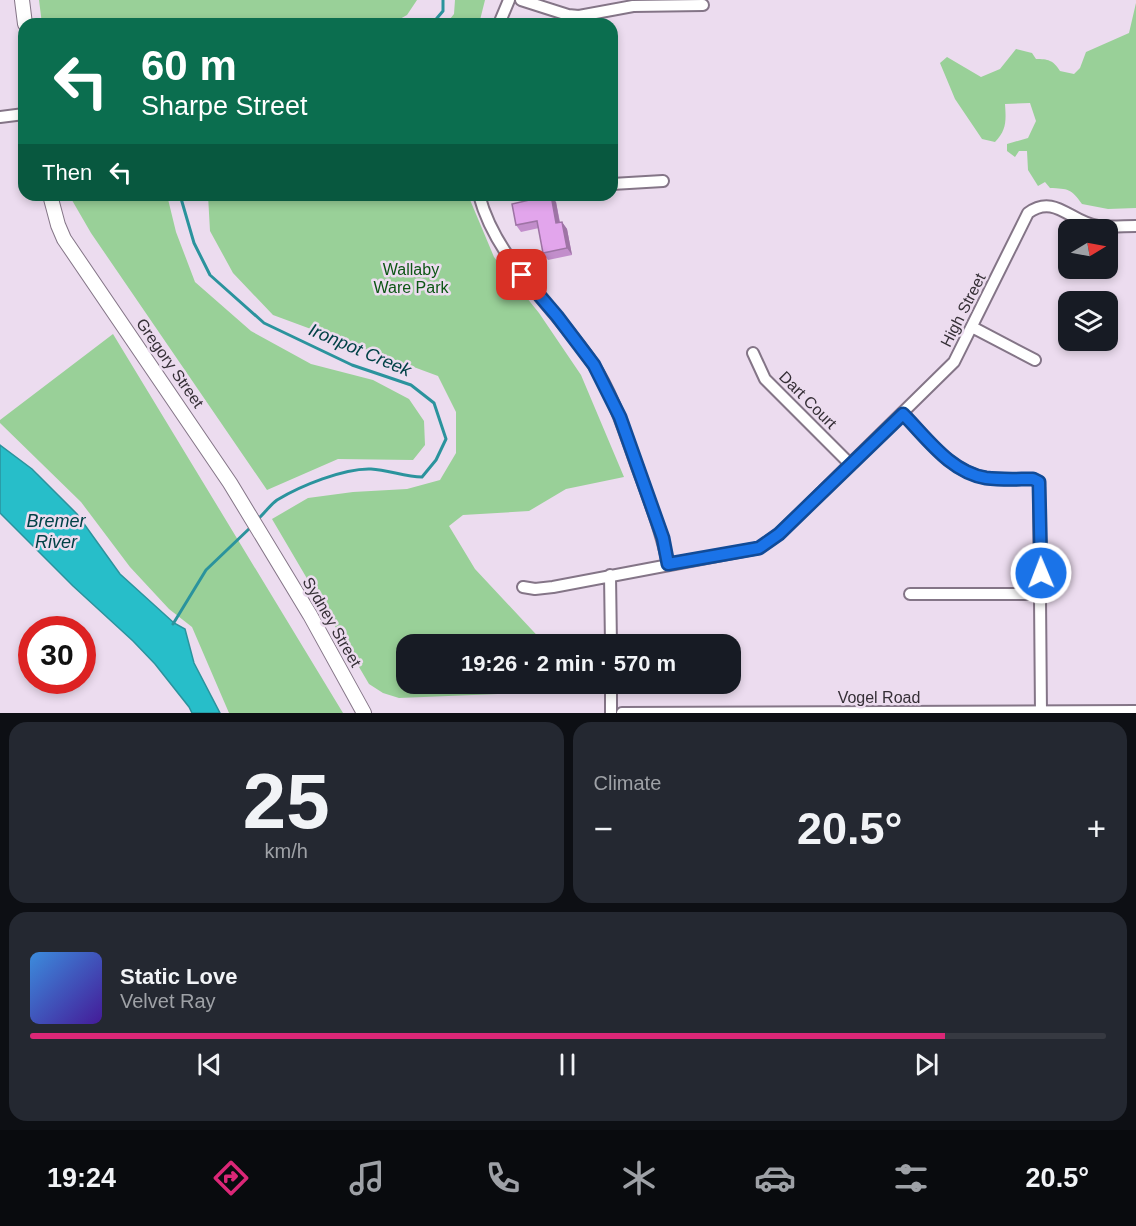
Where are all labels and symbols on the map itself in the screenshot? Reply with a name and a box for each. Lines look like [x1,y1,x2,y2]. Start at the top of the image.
north arrow [1058,219,1118,279]
pin [496,249,547,300]
park label: Wallaby Ware Park [374,261,449,296]
street label: High Street [937,270,989,350]
street label: Gregory Street [133,315,207,411]
water label: Ironpot Creek [306,319,415,381]
street label: Dart Court [776,368,840,432]
water label: Bremer River [26,511,87,552]
position arrow [1009,541,1073,605]
street label: Sydney Street [300,574,365,670]
speed limit sign: 30 [18,616,96,694]
street label: Vogel Road [838,689,920,706]

